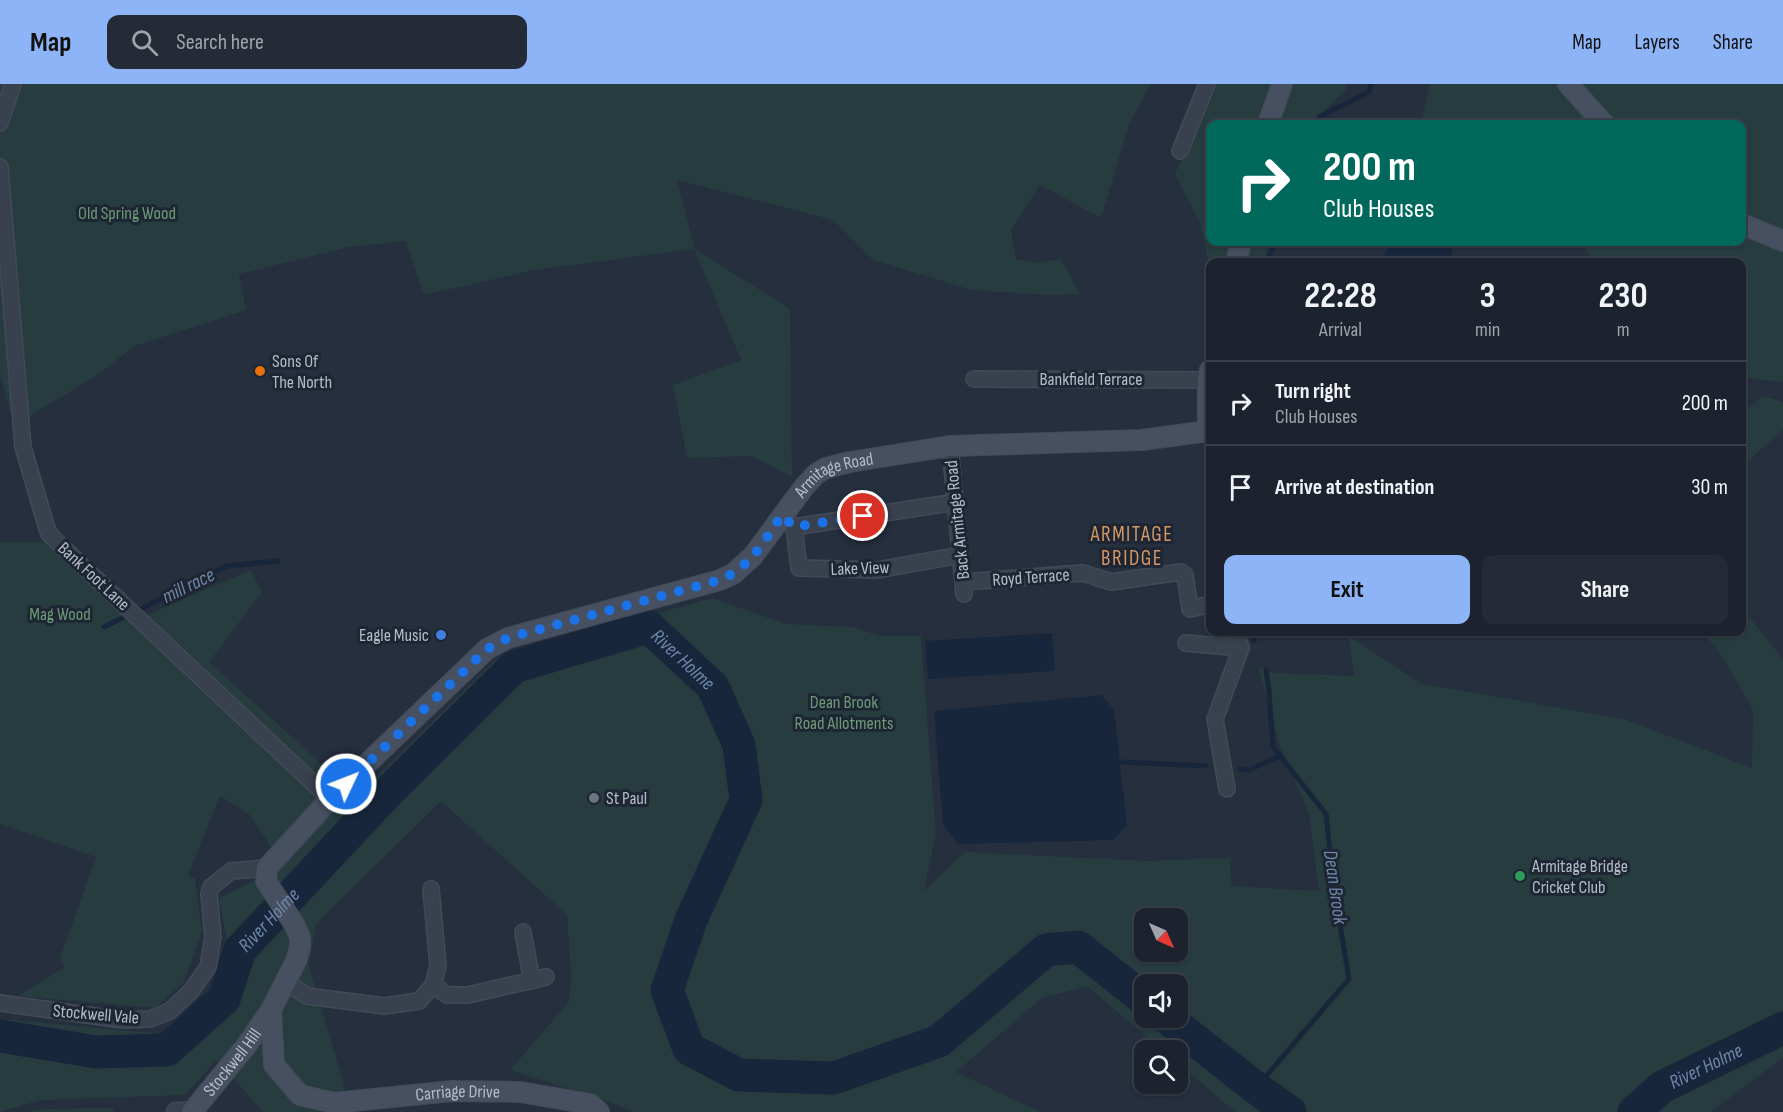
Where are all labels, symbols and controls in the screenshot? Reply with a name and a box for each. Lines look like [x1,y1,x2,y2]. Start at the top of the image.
search box [107,15,527,69]
text: Map [30,26,71,59]
icon: search [128,26,161,59]
text: Search here [176,29,264,56]
text: Map [1572,30,1601,55]
text: Layers [1634,30,1680,55]
text: Share [1713,30,1753,55]
text: 200 m [1323,142,1416,193]
icon: right [1224,144,1302,222]
text: Club Houses [1323,193,1434,225]
park label: Old Spring Wood [78,203,176,224]
text: 22:28 [1304,275,1377,318]
text: 3 [1480,275,1496,318]
text: 230 [1599,275,1648,318]
text: Arrival [1319,318,1362,342]
text: min [1475,318,1500,342]
text: m [1617,318,1630,342]
place label: Sons Of The North [272,351,332,393]
marker: Sons Of The North [253,364,267,378]
street label: Bankfield Terrace [1039,369,1143,390]
text: Turn right [1275,378,1351,405]
icon: right [1224,387,1257,420]
text: 200 m [1682,390,1728,417]
text: Club Houses [1275,405,1357,429]
street label: Armitage Road [789,448,875,503]
street label: Back Armitage Road [941,459,974,581]
icon: arrive [1224,471,1257,504]
text: Arrive at destination [1275,474,1434,501]
text: 30 m [1691,474,1728,501]
pin [837,490,888,541]
icon: arrive [846,499,879,532]
district label: ARMITAGE BRIDGE [1089,522,1174,571]
street label: Bank Foot Lane [53,538,134,615]
button: Exit [1224,555,1470,624]
button: Share [1482,555,1728,624]
street label: Lake View [830,557,890,580]
water label: mill race [158,563,219,609]
street label: Royd Terrace [992,564,1070,591]
park label: Mag Wood [29,604,91,625]
water label: River Holme [646,624,720,696]
place label: Eagle Music [359,625,429,646]
marker: Eagle Music [434,628,448,642]
park label: Dean Brook Road Allotments [795,692,893,734]
position arrow [314,752,378,816]
place label: St Paul [606,788,647,809]
marker: St Paul [587,791,601,805]
water label: Dean Brook [1318,848,1352,926]
place label: Armitage Bridge Cricket Club [1531,856,1628,898]
marker: Armitage Bridge Cricket Club [1513,869,1527,883]
water label: River Holme [233,883,305,957]
north arrow [1134,908,1188,962]
map controls [1134,908,1188,1094]
button: sound [1134,974,1188,1028]
street label: Stockwell Vale [52,1000,140,1029]
street label: Stockwell Hill [199,1025,266,1101]
water label: River Holme [1665,1039,1747,1095]
button: search [1134,1040,1188,1094]
street label: Carriage Drive [414,1081,500,1106]

